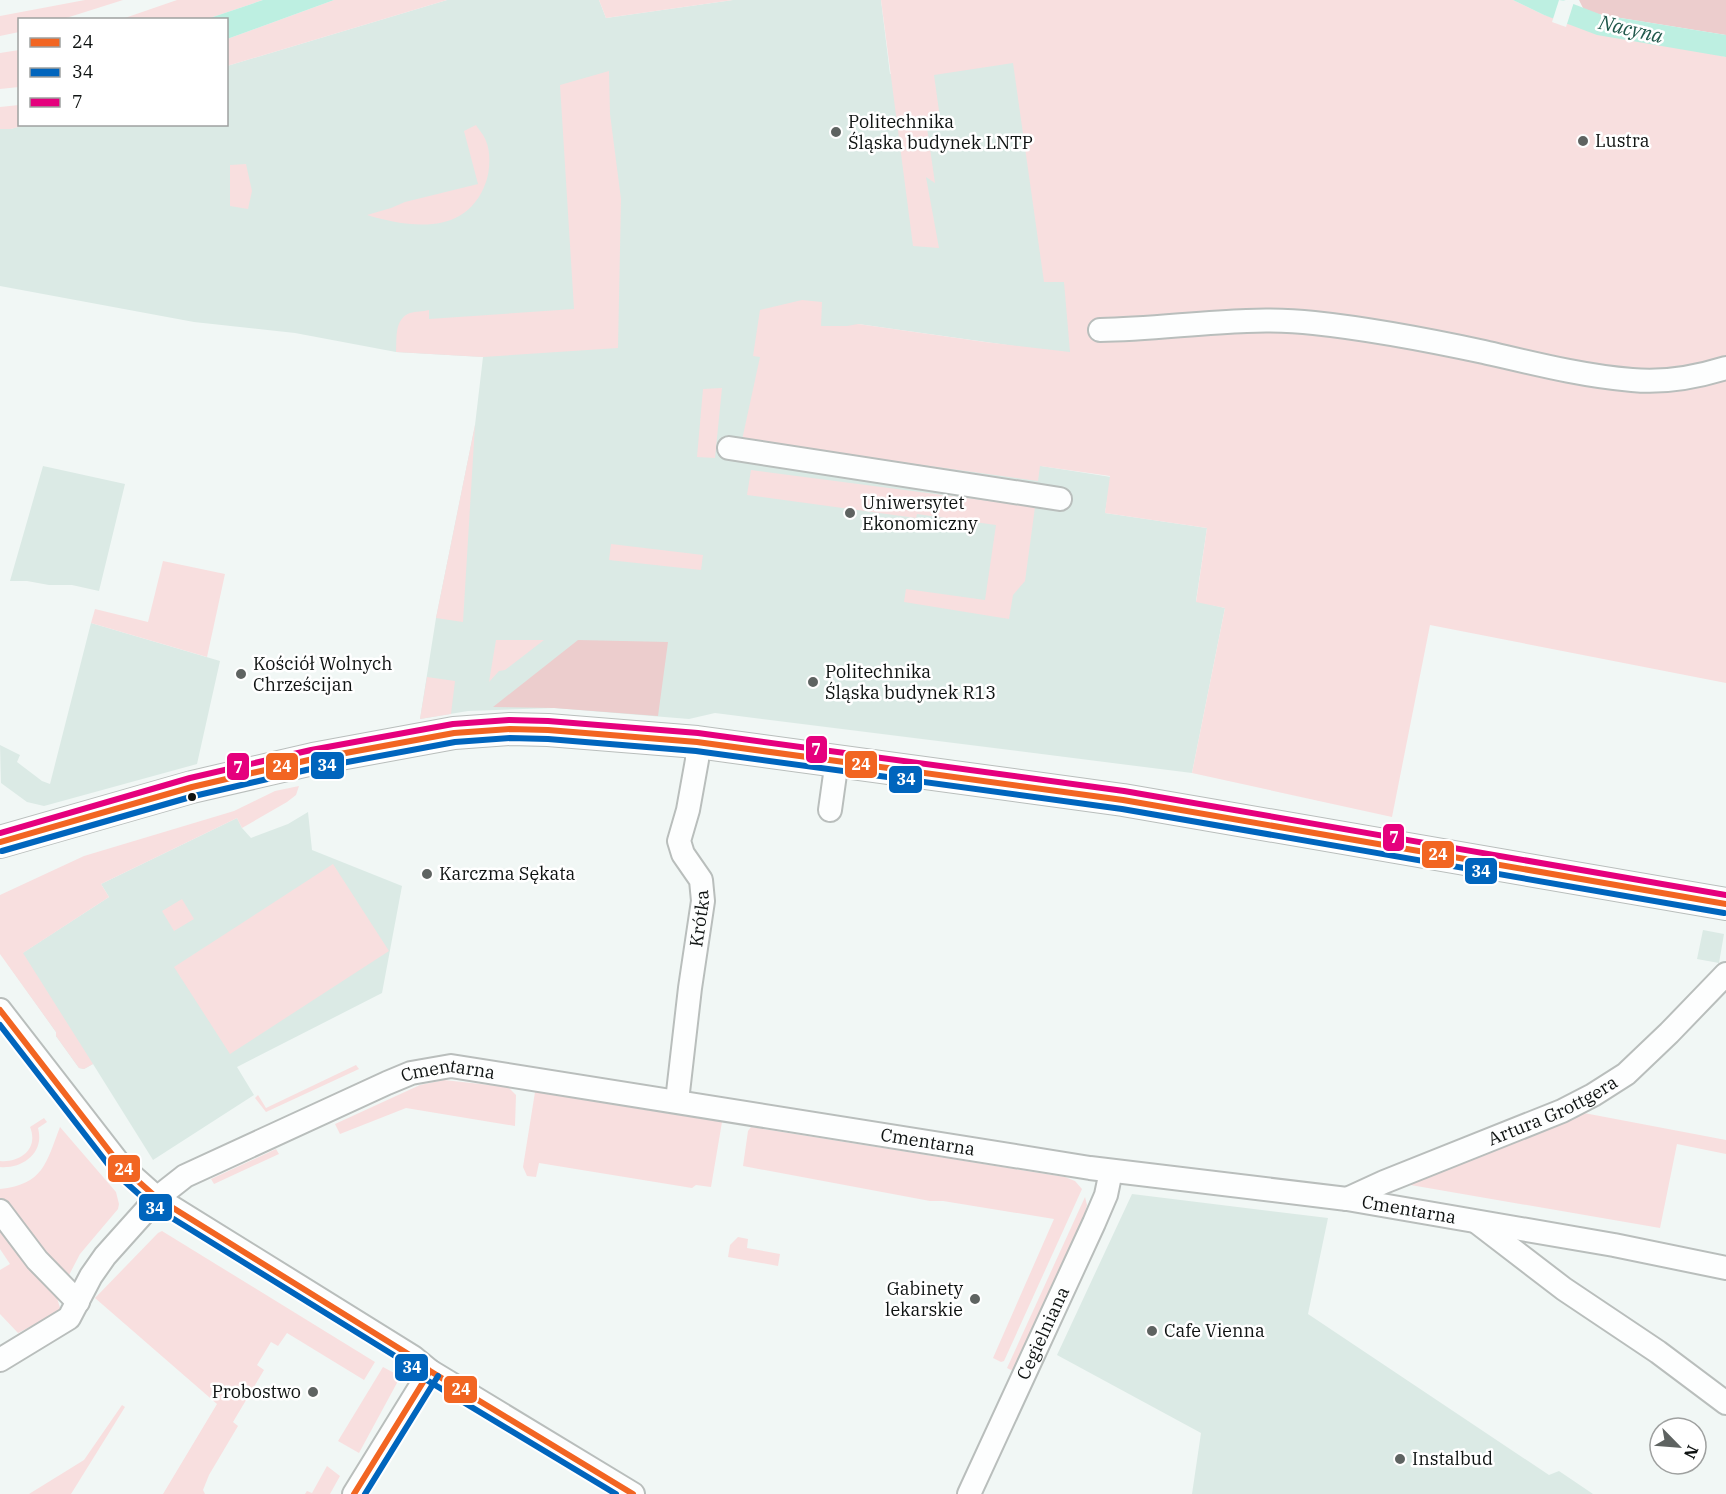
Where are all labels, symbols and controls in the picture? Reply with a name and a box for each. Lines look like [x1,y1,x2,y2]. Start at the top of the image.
water label: Nacyna [1595,8,1666,49]
legend [18,18,228,126]
text: 24 [72,30,94,53]
text: 34 [72,60,94,83]
text: 7 [72,90,83,113]
place label: Politechnika Śląska budynek LNTP [848,110,1033,154]
marker: Politechnika Śląska budynek LNTP [829,125,843,139]
place label: Lustra [1595,129,1650,152]
marker: Lustra [1576,134,1590,148]
place label: Uniwersytet Ekonomiczny [862,491,978,535]
marker: Uniwersytet Ekonomiczny [843,506,857,520]
place label: Kościół Wolnych Chrześcijan [253,652,392,696]
place label: Politechnika Śląska budynek R13 [825,660,996,704]
marker: Kościół Wolnych Chrześcijan [234,667,248,681]
marker: Politechnika Śląska budynek R13 [806,675,820,689]
line badge: 7 [805,735,828,764]
text: 7 [811,739,821,759]
line badge: 24 [844,750,878,779]
line badge: 34 [310,751,345,780]
line badge: 7 [226,752,250,781]
line badge: 24 [265,752,299,781]
text: 24 [851,754,871,774]
text: 34 [317,755,337,775]
text: 24 [272,756,292,776]
text: 7 [233,757,243,777]
line badge: 34 [888,765,923,794]
text: 34 [896,769,916,789]
unlabelled marker [186,791,198,803]
line badge: 7 [1382,823,1405,852]
text: 7 [1389,827,1399,847]
line badge: 24 [1421,840,1455,869]
text: 24 [1428,844,1448,864]
line badge: 34 [1464,857,1498,885]
text: 34 [1471,861,1491,881]
place label: Karczma Sękata [439,862,576,885]
marker: Karczma Sękata [420,867,434,881]
street label: Krótka [684,889,714,949]
street label: Cmentarna [397,1054,497,1087]
street label: Artura Grottgera [1484,1070,1622,1150]
street label: Cmentarna [879,1123,977,1161]
line badge: 24 [107,1154,141,1183]
text: 24 [114,1159,134,1179]
street label: Cmentarna [1360,1190,1458,1229]
line badge: 34 [138,1193,173,1222]
text: 34 [145,1198,165,1218]
place label: Gabinety lekarskie [885,1277,963,1321]
street label: Cegielniana [1011,1283,1074,1383]
marker: Gabinety lekarskie [968,1292,982,1306]
place label: Cafe Vienna [1164,1319,1265,1342]
marker: Cafe Vienna [1145,1324,1159,1338]
line badge: 34 [394,1353,429,1382]
text: 34 [402,1357,422,1377]
line badge: 24 [443,1375,478,1404]
text: 24 [451,1379,471,1399]
place label: Probostwo [212,1380,301,1403]
marker: Probostwo [306,1385,320,1399]
north arrow [1648,1416,1708,1476]
text: N [1680,1442,1703,1462]
place label: Instalbud [1412,1447,1493,1470]
marker: Instalbud [1393,1452,1407,1466]

